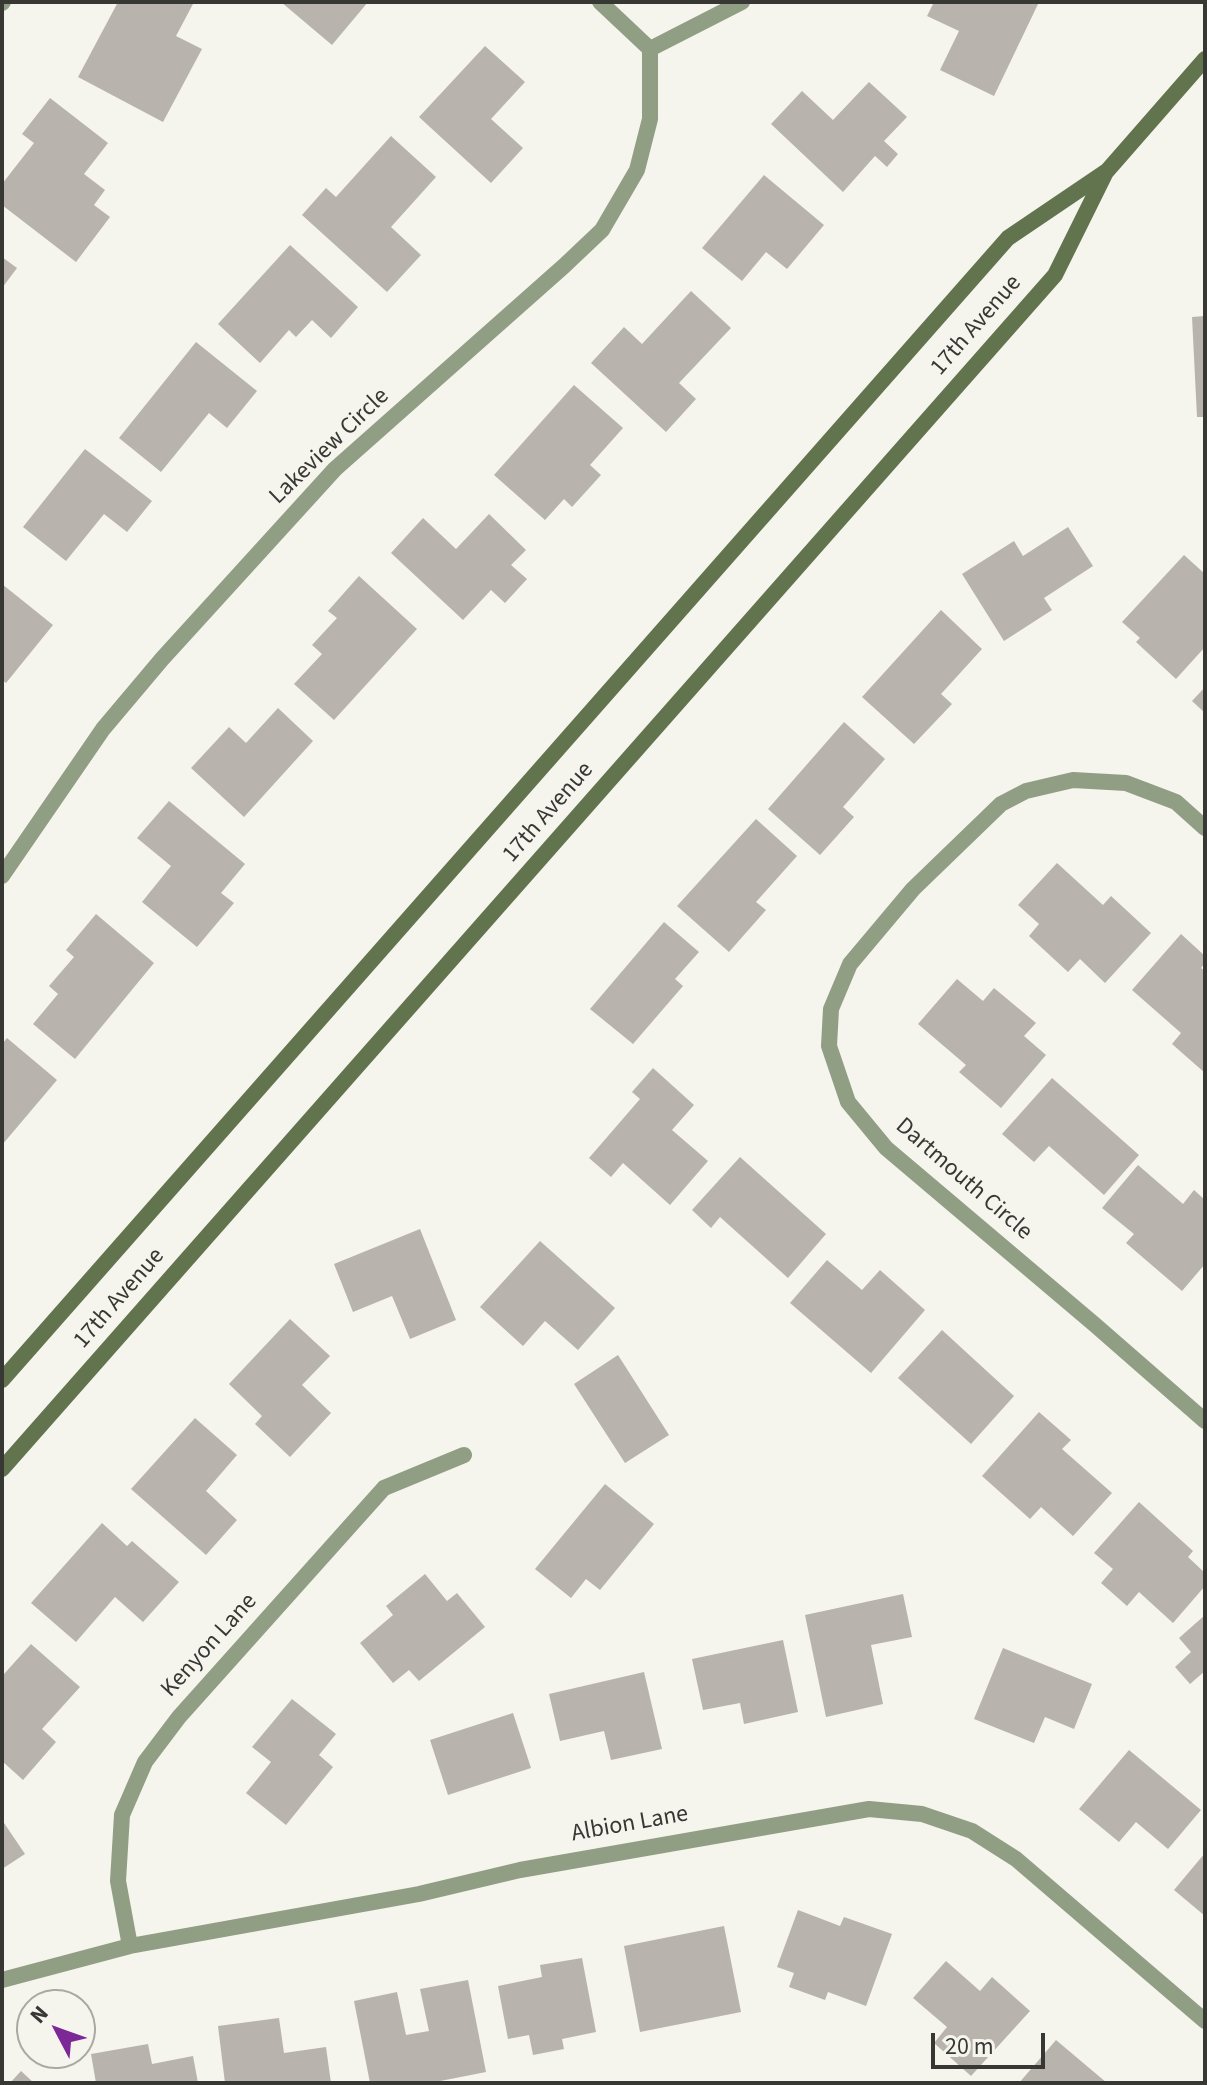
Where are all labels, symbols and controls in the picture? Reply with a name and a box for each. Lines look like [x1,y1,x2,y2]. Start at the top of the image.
street label: 17th Avenue [926,270,1028,382]
street label: Lakeview Circle [264,383,396,511]
street label: 17th Avenue [498,757,600,869]
street label: Dartmouth Circle [889,1113,1037,1247]
street label: 17th Avenue [69,1243,171,1355]
street label: Kenyon Lane [156,1588,264,1704]
street label: Albion Lane [569,1801,691,1849]
north arrow [16,1989,96,2069]
text: N [23,1999,56,2031]
scale bar [935,2017,1049,2067]
text: 20 m [945,2029,994,2064]

